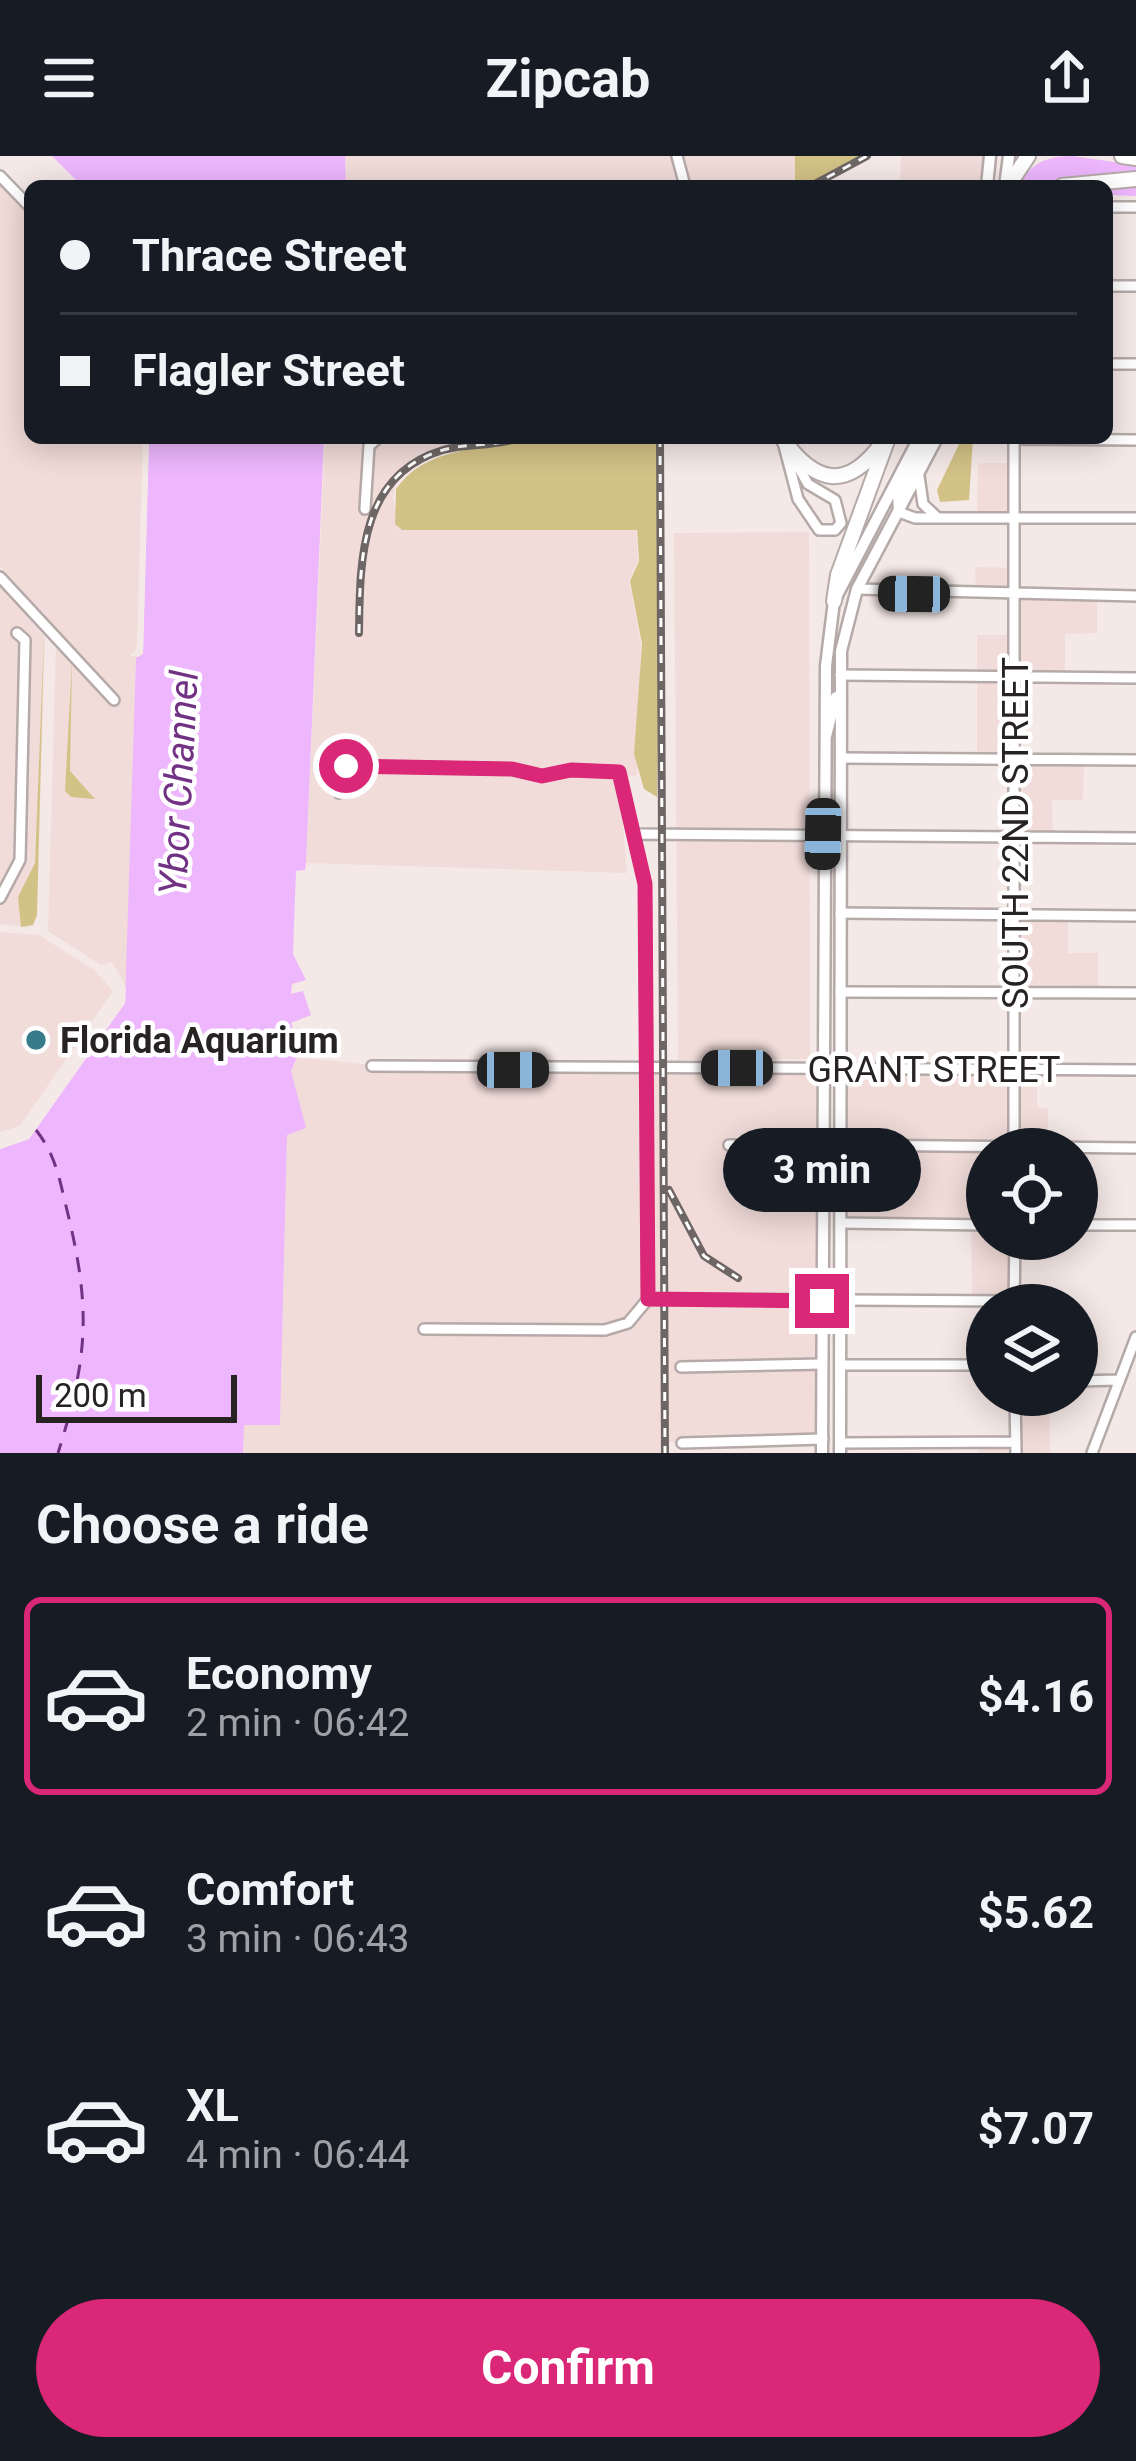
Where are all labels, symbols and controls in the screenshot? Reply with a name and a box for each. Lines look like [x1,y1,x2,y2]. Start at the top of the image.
icon: menu [36,45,102,111]
icon: share [1034,45,1100,111]
text: Zipcab [486,47,650,110]
text: Thrace Street [132,229,407,282]
text: Flagler Street [132,344,405,397]
car [878,575,950,613]
street label: SOUTH 22ND STREET [995,657,1037,1009]
water label: Ybor Channel [150,669,208,897]
route start [319,739,373,793]
car [804,798,842,870]
place label: Florida Aquarium [60,1020,339,1062]
marker: Florida Aquarium [23,1027,49,1053]
street label: GRANT STREET [808,1049,1060,1091]
car [701,1050,773,1086]
car [477,1052,549,1088]
callout: 3 min [723,1127,921,1211]
map controls [966,1128,1098,1416]
button: locate [966,1128,1098,1260]
text: 3 min [773,1147,871,1193]
route end [795,1274,849,1328]
button: layers [966,1284,1098,1416]
scale bar [36,1369,237,1422]
text: 200 m [54,1376,147,1415]
text: Choose a ride [36,1493,369,1556]
icon: car [42,1642,150,1750]
text: Economy [186,1647,372,1700]
text: $4.16 [978,1670,1094,1723]
text: 2 min · 06:42 [186,1700,409,1746]
icon: car [42,1858,150,1966]
text: Comfort [186,1863,354,1916]
text: $5.62 [978,1886,1094,1939]
text: 3 min · 06:43 [186,1916,409,1962]
icon: car [42,2074,150,2182]
text: XL [186,2079,239,2132]
text: $7.07 [978,2102,1094,2155]
text: 4 min · 06:44 [186,2132,409,2178]
button: Confirm [36,2299,1100,2437]

